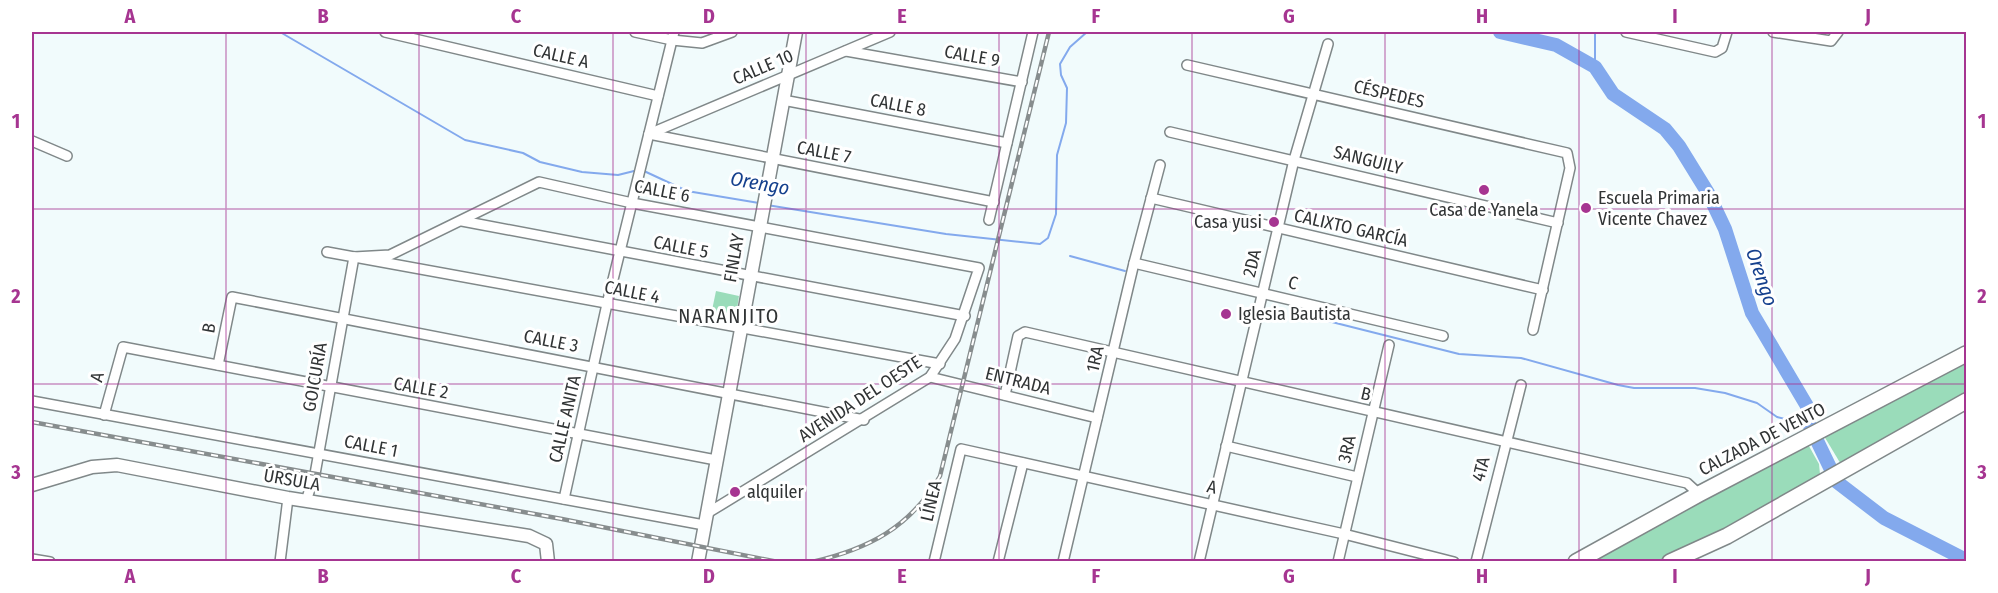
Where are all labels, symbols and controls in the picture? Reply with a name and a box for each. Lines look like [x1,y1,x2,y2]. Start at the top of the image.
text: A [124,4,137,28]
text: B [317,4,329,28]
text: C [511,4,522,28]
text: D [703,4,715,28]
text: E [897,4,907,28]
text: F [1092,4,1101,28]
text: G [1283,4,1295,28]
text: H [1476,4,1488,28]
text: I [1672,4,1678,28]
text: J [1864,4,1871,28]
street label: CALLE A [531,39,592,73]
street label: CALLE 9 [943,40,1001,72]
street label: CALLE 10 [729,44,797,90]
street label: CÉSPEDES [1352,74,1427,113]
street label: CALLE 8 [868,89,928,121]
text: 1 [12,109,20,133]
text: 1 [1978,109,1986,133]
street label: CALLE 7 [795,136,853,168]
street label: SANGUILY [1331,141,1405,179]
water label: Orengo [729,166,791,200]
street label: CALLE 6 [632,175,692,207]
marker: Casa de Yanela [1477,183,1491,197]
place label: Escuela Primaria Vicente Chavez [1598,187,1720,230]
place label: Casa de Yanela [1429,199,1539,221]
marker: Escuela Primaria Vicente Chavez [1579,201,1593,215]
street label: CALIXTO GARCÍA [1292,203,1411,252]
place label: Casa yusi [1194,211,1262,233]
marker: Casa yusi [1267,215,1281,229]
street label: CALLE 5 [652,231,710,263]
street label: FINLAY [719,232,749,284]
water label: Orengo [1741,245,1783,309]
street label: 2DA [1238,246,1266,279]
street label: C [1286,271,1300,295]
street label: CALLE 4 [602,276,662,308]
text: 2 [10,284,21,308]
text: 2 [1976,284,1987,308]
place label: Iglesia Bautista [1238,303,1351,325]
district label: NARANJITO [678,304,780,328]
marker: Iglesia Bautista [1219,307,1233,321]
street label: B [197,321,221,335]
street label: CALLE 3 [522,325,580,357]
street label: GOICURÍA [297,340,332,413]
street label: 1RA [1081,343,1109,374]
street label: AVENIDA DEL OESTE [794,351,926,447]
street label: ENTRADA [983,362,1054,400]
street label: A [85,369,109,384]
street label: CALLE 2 [392,372,450,404]
street label: CALLE ANITA [544,373,586,465]
street label: B [1359,382,1373,406]
street label: CALZADA DE VENTO [1695,398,1829,480]
street label: CALLE 1 [342,430,400,462]
street label: 3RA [1333,433,1361,465]
street label: 4TA [1467,454,1495,484]
text: 3 [10,460,21,484]
text: 3 [1976,460,1987,484]
street label: ÚRSULA [262,463,323,496]
street label: A [1205,475,1220,499]
street label: LÍNEA [915,478,947,524]
place label: alquiler [747,481,804,503]
marker: alquiler [728,485,742,499]
text: A [124,564,137,588]
text: B [317,564,329,588]
text: C [511,564,522,588]
text: D [703,564,715,588]
text: E [897,564,907,588]
text: F [1092,564,1101,588]
text: G [1283,564,1295,588]
text: H [1476,564,1488,588]
text: I [1672,564,1678,588]
text: J [1864,564,1871,588]

